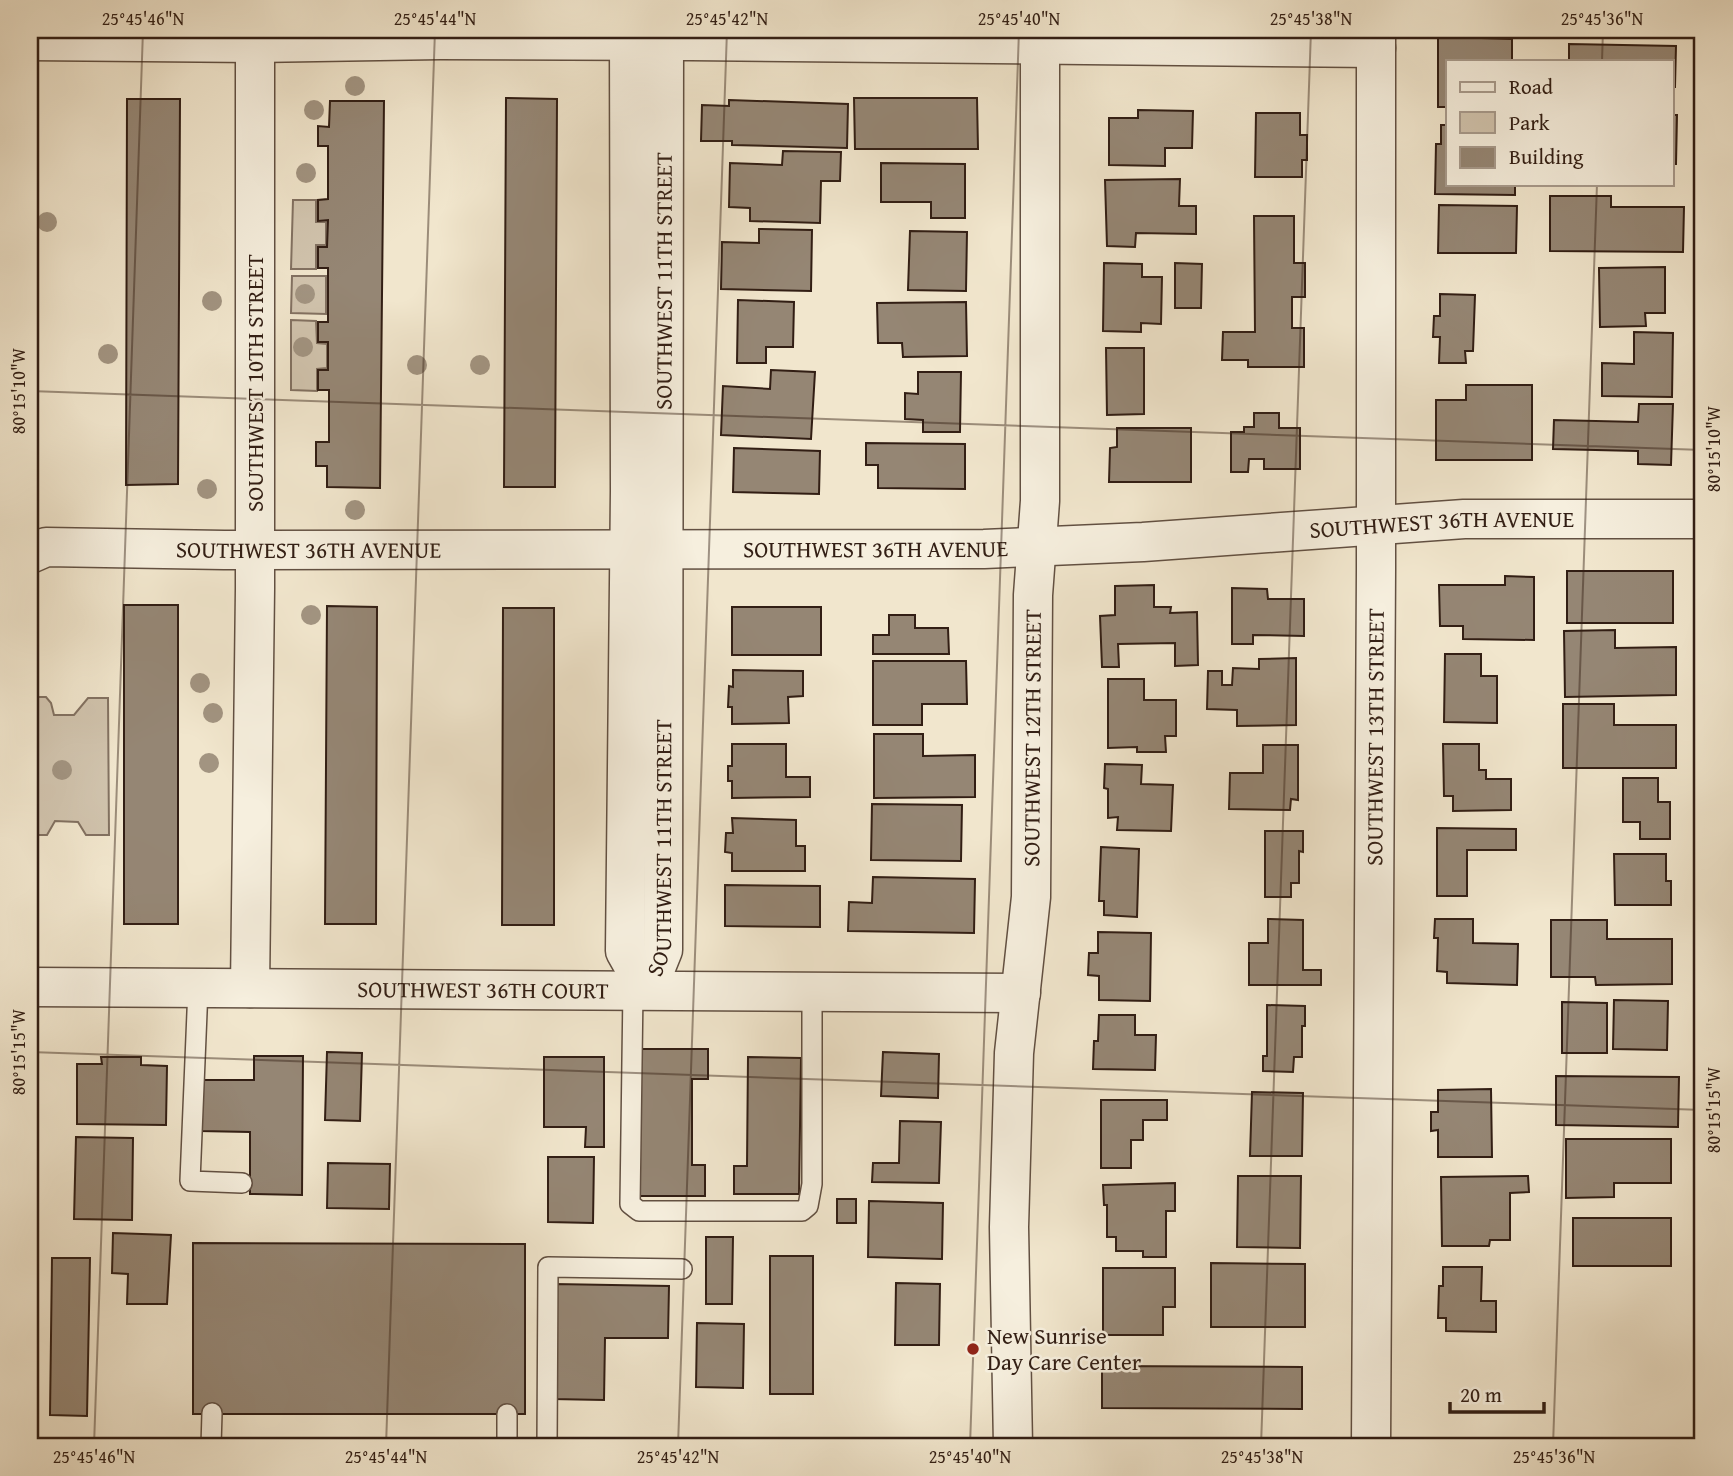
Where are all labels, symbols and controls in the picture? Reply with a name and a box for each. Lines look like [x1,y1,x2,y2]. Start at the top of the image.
text: 25°45'46"N [102,5,185,32]
text: 25°45'44"N [394,5,477,32]
text: 25°45'42"N [686,5,769,32]
text: 25°45'40"N [978,5,1061,32]
text: 25°45'38"N [1270,5,1353,32]
text: 25°45'36"N [1561,5,1644,32]
legend [1446,60,1674,186]
text: Road [1509,71,1554,102]
text: Park [1509,107,1550,138]
text: Building [1509,141,1584,172]
street label: SOUTHWEST 11TH STREET [647,152,680,410]
street label: SOUTHWEST 10TH STREET [238,254,271,512]
text: 80°15'10"W [5,347,32,434]
text: 80°15'10"W [1700,405,1727,492]
street label: SOUTHWEST 36TH AVENUE [1308,502,1574,546]
street label: SOUTHWEST 36TH AVENUE [743,531,1009,565]
street label: SOUTHWEST 36TH AVENUE [176,532,441,566]
street label: SOUTHWEST 13TH STREET [1357,608,1392,866]
street label: SOUTHWEST 12TH STREET [1014,609,1049,867]
street label: SOUTHWEST 11TH STREET [637,719,679,981]
street label: SOUTHWEST 36TH COURT [357,972,609,1007]
text: 80°15'15"W [5,1008,32,1095]
text: 80°15'15"W [1700,1066,1727,1153]
place label: New Sunrise Day Care Center [987,1319,1142,1378]
marker: New Sunrise Day Care Center [965,1341,981,1357]
scale bar [1450,1371,1544,1415]
text: 20 m [1460,1379,1502,1410]
text: 25°45'46"N [53,1443,136,1470]
text: 25°45'44"N [345,1443,428,1470]
text: 25°45'42"N [637,1443,720,1470]
text: 25°45'40"N [929,1443,1012,1470]
text: 25°45'38"N [1221,1443,1304,1470]
text: 25°45'36"N [1513,1443,1596,1470]

